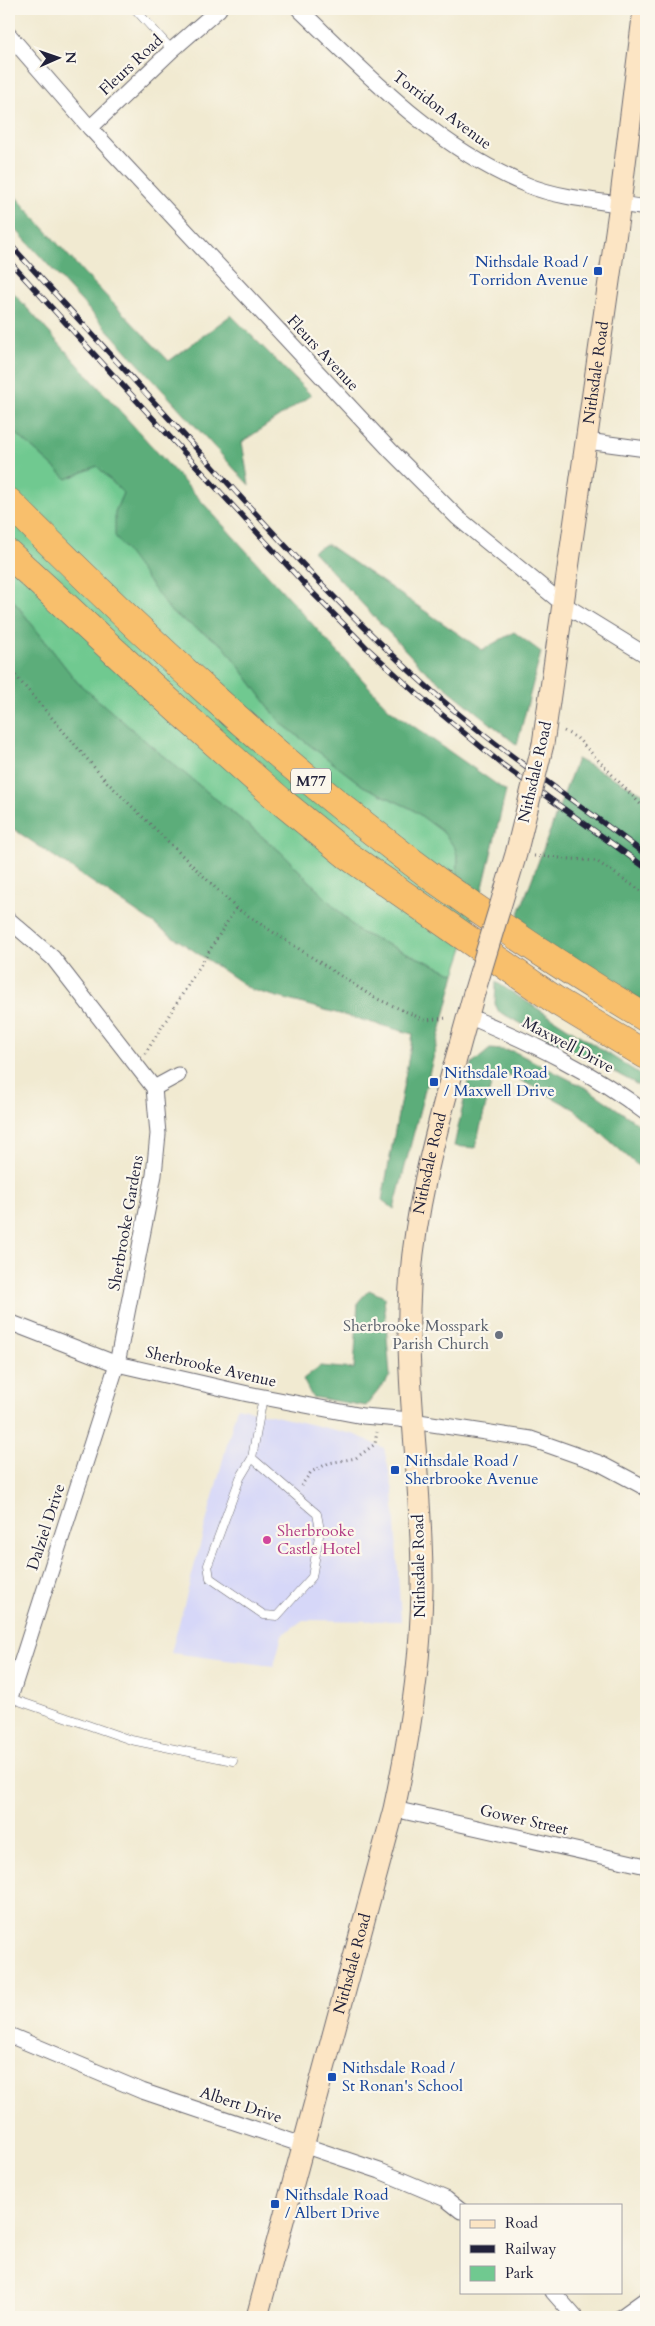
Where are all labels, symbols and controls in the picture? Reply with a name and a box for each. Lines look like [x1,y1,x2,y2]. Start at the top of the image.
street label: Fleurs Road [94,29,168,100]
north arrow [32,32,82,82]
text: N [61,51,80,64]
street label: Torridon Avenue [388,65,496,155]
place label: Nithsdale Road / Torridon Avenue [469,251,589,291]
marker: Nithsdale Road / Torridon Avenue [592,265,604,277]
street label: Fleurs Avenue [282,310,364,396]
street label: Nithsdale Road [578,319,614,426]
street label: Nithsdale Road [513,719,557,825]
road number: M77 [291,768,331,794]
street label: Maxwell Drive [518,1012,618,1078]
place label: Nithsdale Road / Maxwell Drive [444,1062,555,1102]
marker: Nithsdale Road / Maxwell Drive [428,1076,440,1088]
street label: Nithsdale Road [408,1110,452,1216]
street label: Sherbrooke Gardens [103,1153,149,1293]
place label: Sherbrooke Mosspark Parish Church [343,1315,489,1355]
marker: Sherbrooke Mosspark Parish Church [493,1329,505,1341]
street label: Sherbrooke Avenue [143,1341,279,1393]
place label: Nithsdale Road / Sherbrooke Avenue [405,1450,539,1490]
marker: Nithsdale Road / Sherbrooke Avenue [389,1464,401,1476]
street label: Dalziel Drive [22,1481,70,1573]
street label: Nithsdale Road [407,1514,431,1618]
place label: Sherbrooke Castle Hotel [277,1520,361,1560]
marker: Sherbrooke Castle Hotel [261,1534,273,1546]
street label: Gower Street [478,1799,570,1841]
street label: Nithsdale Road [328,1910,377,2017]
place label: Nithsdale Road / St Ronan's School [342,2057,463,2097]
marker: Nithsdale Road / St Ronan's School [326,2071,338,2083]
street label: Albert Drive [197,2081,285,2129]
place label: Nithsdale Road / Albert Drive [285,2184,389,2224]
marker: Nithsdale Road / Albert Drive [269,2198,281,2210]
legend [460,2204,622,2294]
text: Road [505,2213,538,2233]
text: Railway [505,2239,556,2259]
text: Park [505,2263,534,2283]

